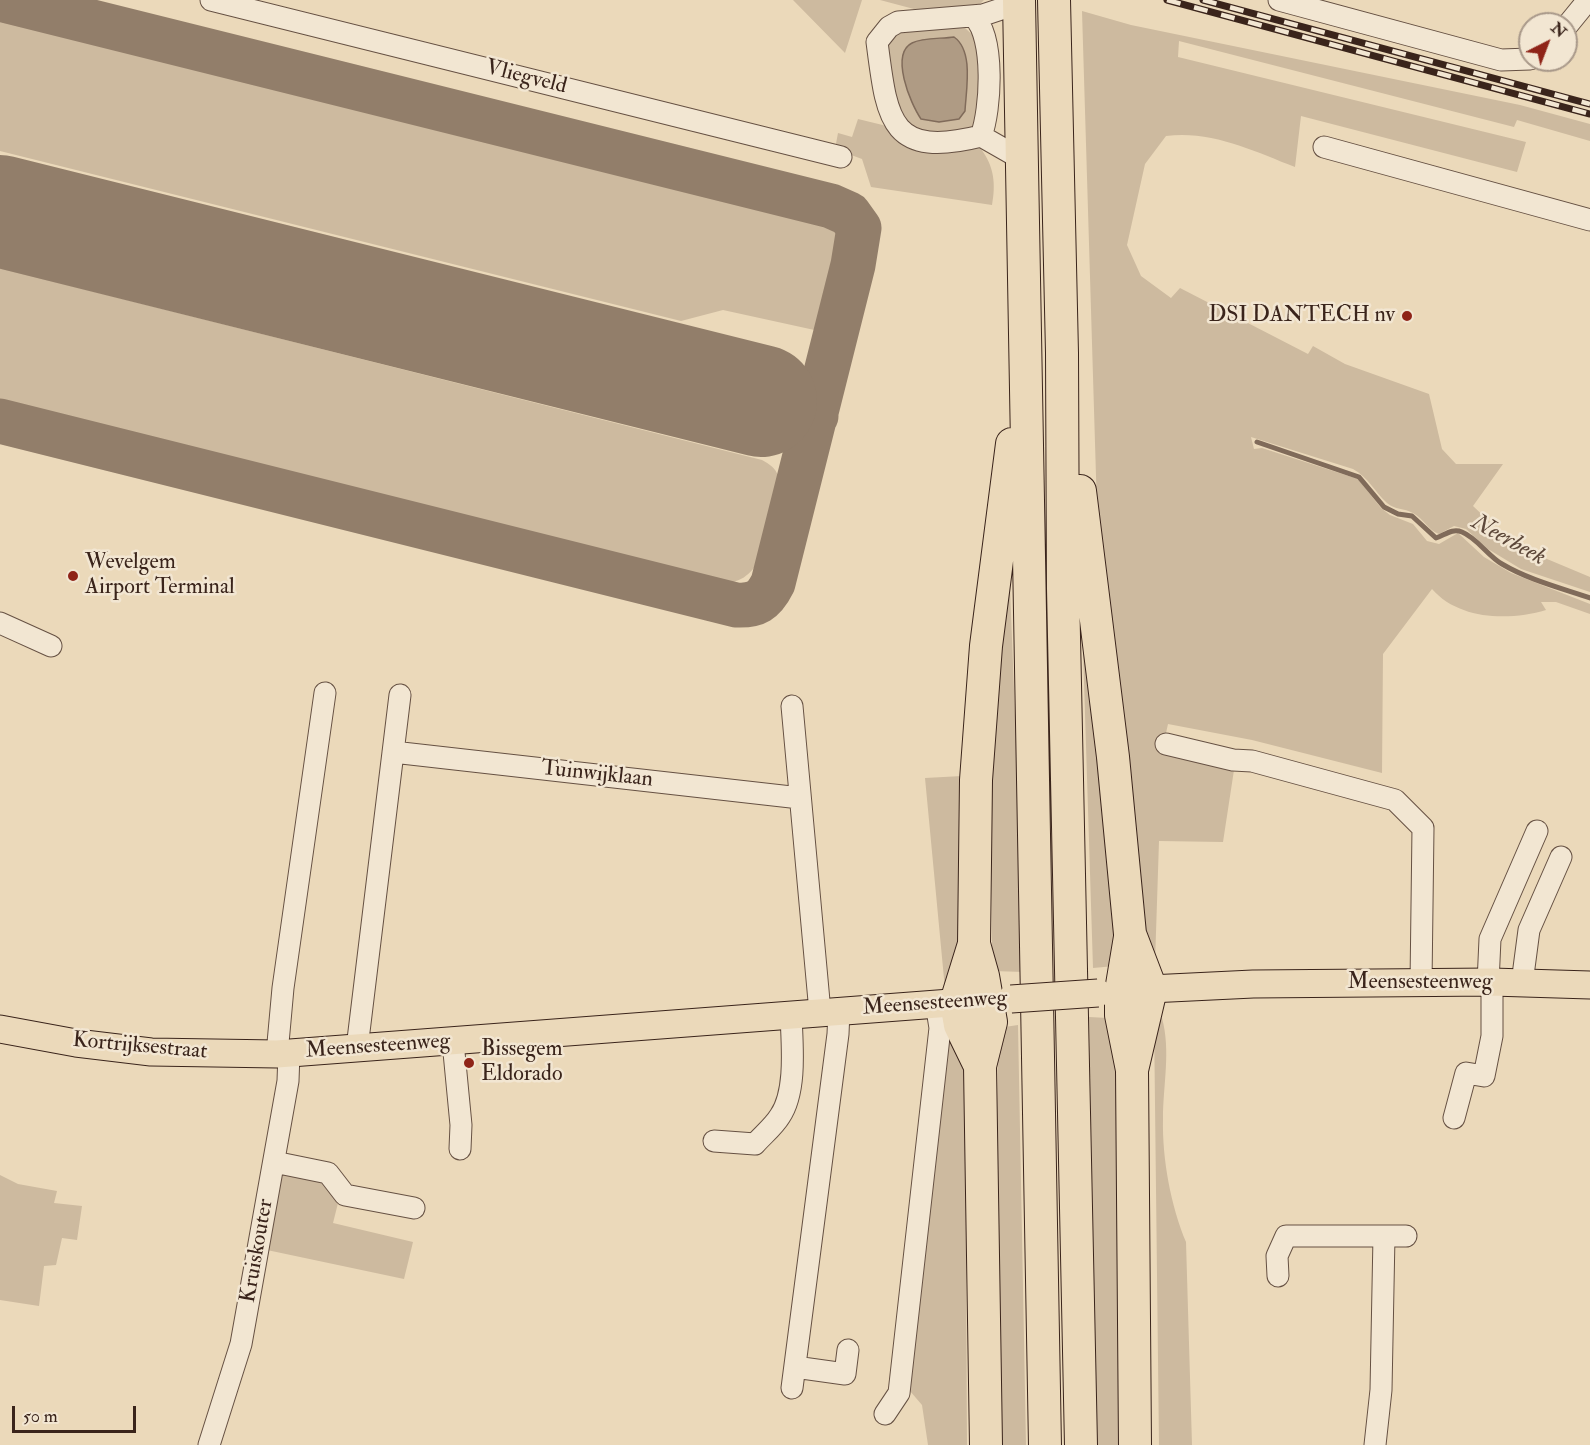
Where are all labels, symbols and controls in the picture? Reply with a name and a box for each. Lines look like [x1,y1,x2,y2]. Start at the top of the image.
north arrow [1518,12,1578,72]
text: N [1547,18,1571,42]
street label: Vliegveld [483,55,569,101]
place label: DSI DANTECH nv [1208,303,1395,329]
marker: DSI DANTECH nv [1400,309,1414,323]
water label: Neerbeek [1466,509,1550,573]
place label: Wevelgem Airport Terminal [85,550,235,602]
marker: Wevelgem Airport Terminal [66,569,80,583]
street label: Tuinwijklaan [540,756,654,794]
street label: Meensesteenweg [1348,970,1492,996]
street label: Meensesteenweg [862,986,1008,1022]
street label: Kortrijksestraat [72,1028,208,1066]
street label: Meensesteenweg [305,1029,451,1065]
place label: Bissegem Eldorado [481,1037,563,1088]
marker: Bissegem Eldorado [462,1056,476,1070]
street label: Kruiskouter [236,1197,280,1305]
scale bar [15,1394,140,1432]
text: 50 m [23,1405,58,1428]

